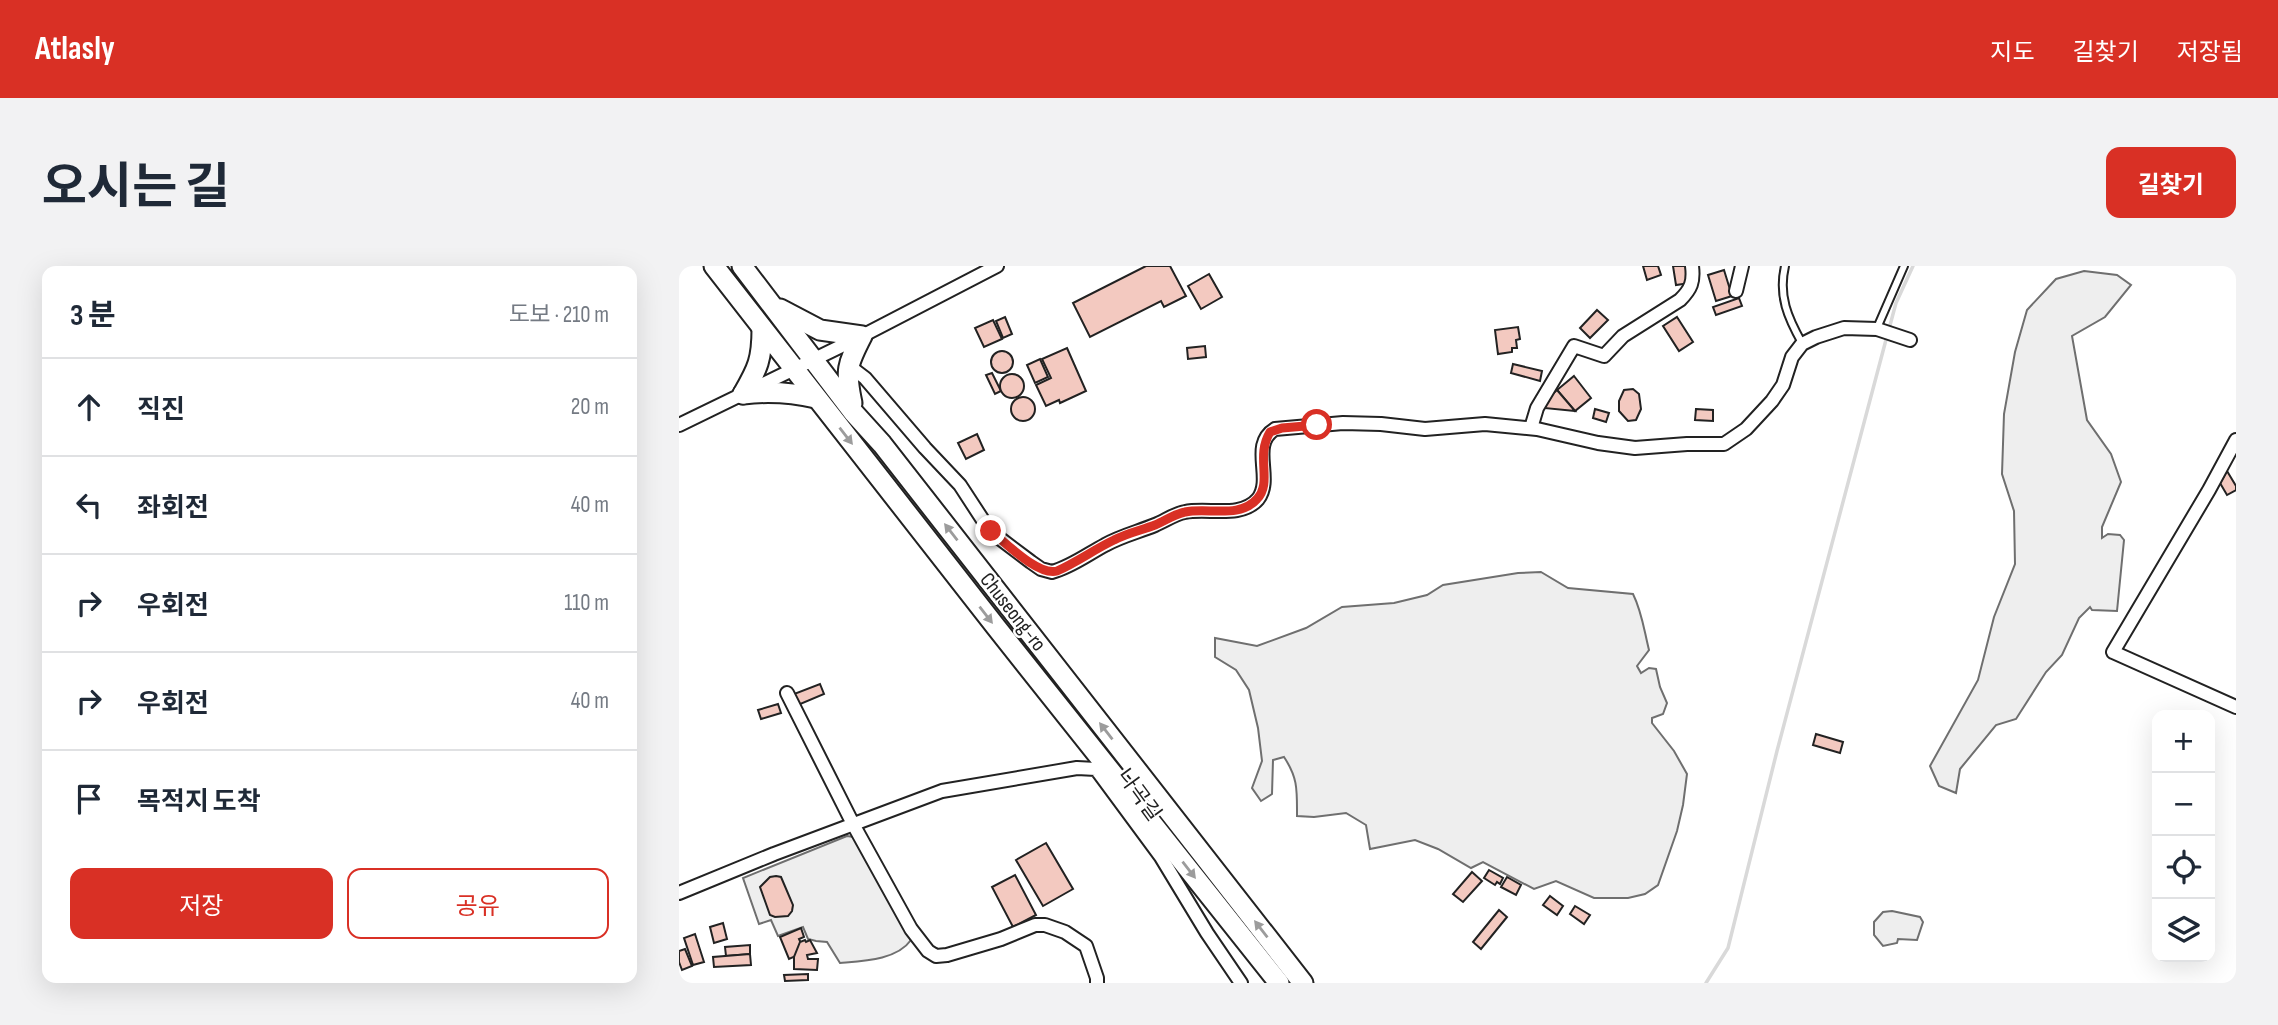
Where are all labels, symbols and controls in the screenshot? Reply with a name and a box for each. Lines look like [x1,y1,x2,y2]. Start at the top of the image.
text: Atlasly [35,29,115,69]
text: 지도 [1990,38,2035,67]
text: 길찾기 [2073,38,2139,67]
text: 저장됨 [2177,38,2243,67]
button: 길찾기 [2106,147,2236,218]
text: 오시는 길 [42,159,230,218]
text: 3 분 [70,298,116,334]
text: 도보 · 210 m [509,301,609,329]
icon: ahead [70,388,108,426]
text: 20 m [571,393,609,421]
text: 직진 [137,395,185,426]
route start [1301,409,1332,440]
one-way arrow [838,427,852,445]
icon: left [70,486,108,524]
text: 40 m [571,491,609,519]
text: 좌회전 [137,493,209,524]
route end [975,515,1006,546]
one-way arrow [944,523,958,541]
street label: Chuseong-ro [975,568,1051,656]
icon: right [70,584,108,622]
text: 110 m [564,589,609,617]
text: 우회전 [137,591,209,622]
one-way arrow [979,606,993,624]
icon: right [70,682,108,720]
text: 40 m [571,687,609,715]
text: 우회전 [137,689,209,720]
map controls [2152,710,2215,962]
button: + [2152,710,2215,773]
one-way arrow [1098,722,1113,740]
street label: 나곡길 [1112,764,1166,826]
button: − [2152,773,2215,836]
icon: arrive [70,780,108,818]
text: 목적지 도착 [137,787,261,818]
button: locate [2152,836,2215,899]
one-way arrow [1181,860,1196,878]
button: 저장 [70,868,333,939]
button: 공유 [347,868,609,939]
button: layers [2152,899,2215,962]
one-way arrow [1253,921,1268,939]

